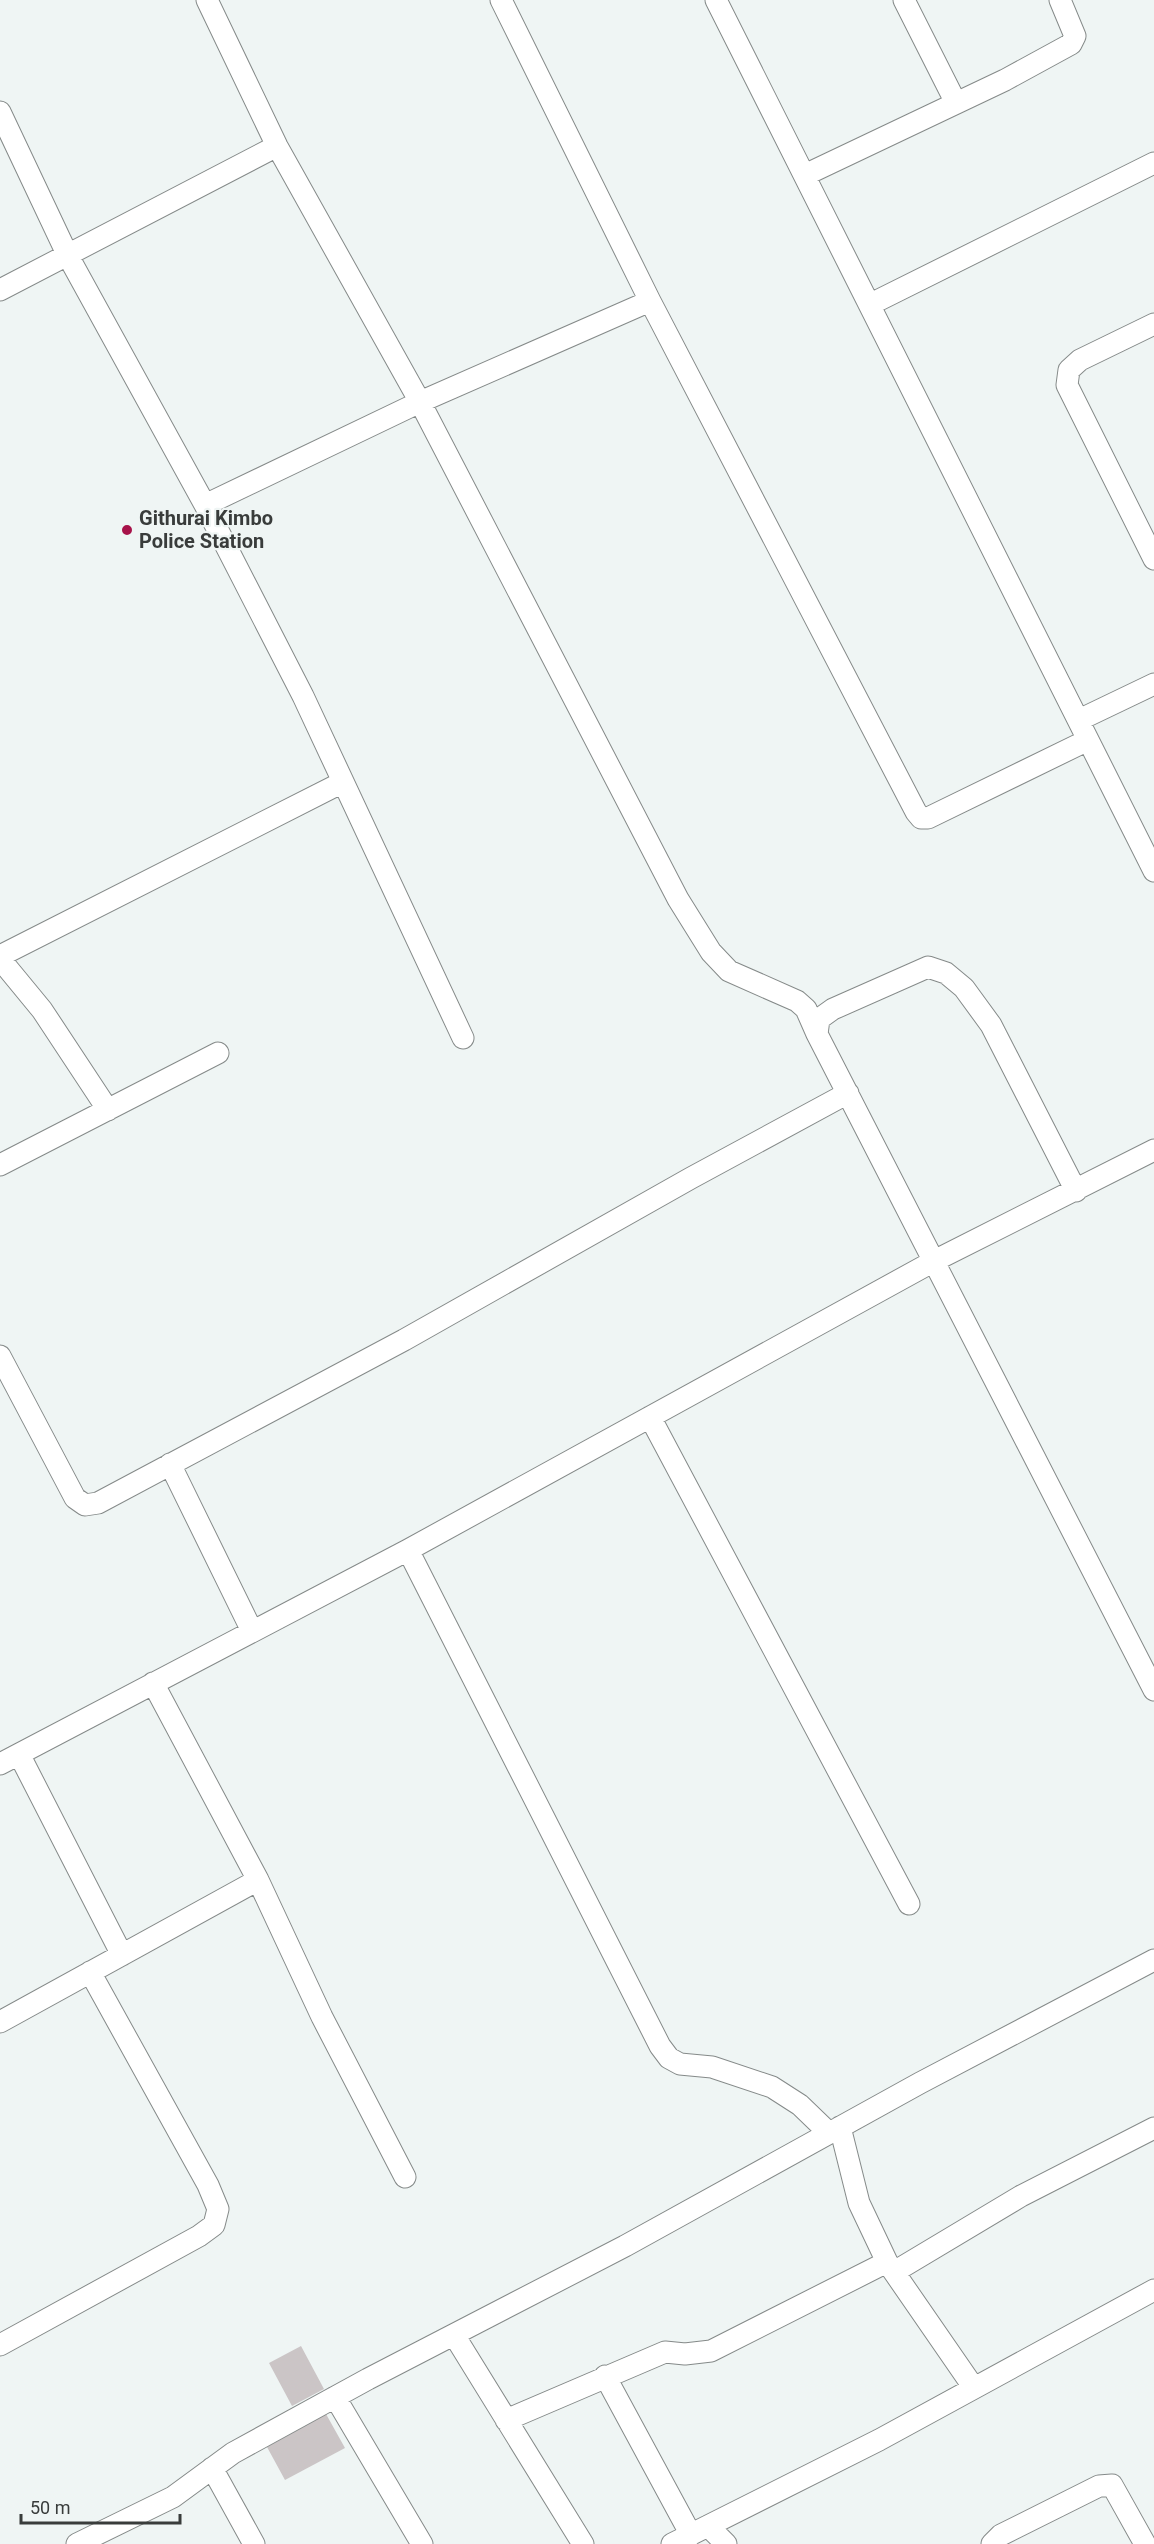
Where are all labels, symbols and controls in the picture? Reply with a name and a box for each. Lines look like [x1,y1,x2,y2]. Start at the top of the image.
place label: Githurai Kimbo Police Station [139,506,273,553]
marker: Githurai Kimbo Police Station [120,523,134,537]
scale bar [21,2487,180,2525]
text: 50 m [30,2497,70,2518]

